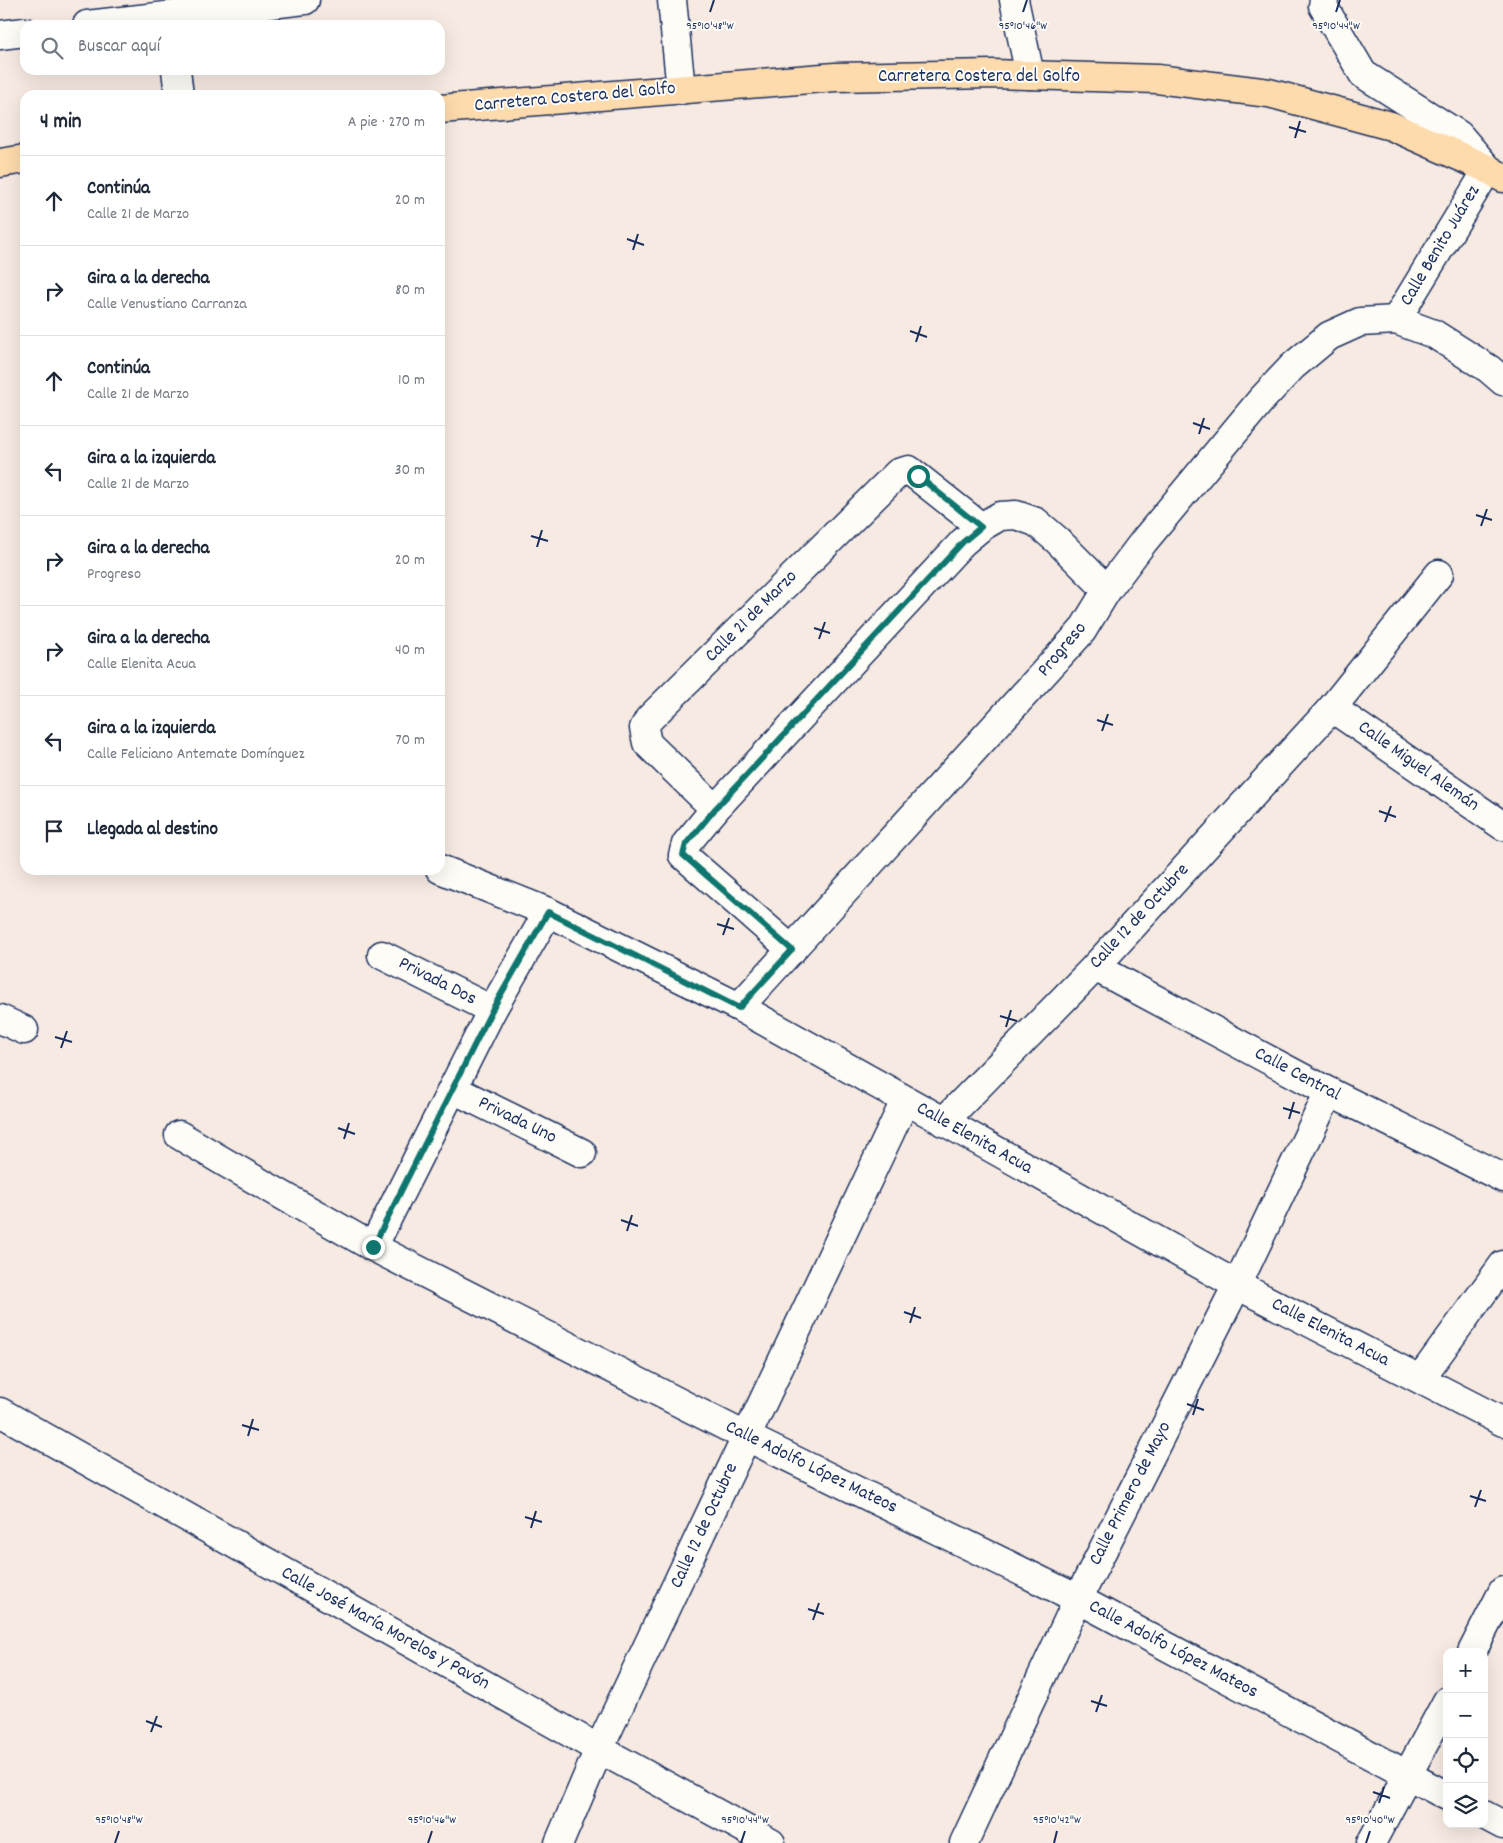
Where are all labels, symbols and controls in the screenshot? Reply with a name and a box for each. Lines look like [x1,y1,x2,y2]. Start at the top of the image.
text: 95°10'48"W [686,18,734,35]
text: 95°10'46"W [999,18,1047,35]
text: 95°10'44"W [1312,18,1360,35]
search box [20,20,445,75]
icon: search [38,34,66,62]
text: Buscar aquí [78,34,160,61]
street label: Carretera Costera del Golfo [878,64,1080,91]
street label: Carretera Costera del Golfo [473,76,677,120]
text: 4 min [40,108,82,138]
text: A pie · 270 m [348,111,425,134]
text: Continúa [87,176,150,203]
street label: Calle Benito Juárez [1394,180,1488,312]
icon: ahead [40,187,68,215]
text: 20 m [395,189,425,212]
text: Calle 21 de Marzo [87,203,189,226]
text: Gira a la derecha [87,266,209,293]
icon: right [40,277,68,305]
text: 80 m [395,279,425,302]
text: Calle Venustiano Carranza [87,293,247,316]
text: Continúa [87,356,150,383]
icon: ahead [40,367,68,395]
text: 10 m [398,369,425,392]
text: Calle 21 de Marzo [87,383,189,406]
text: Gira a la izquierda [87,446,215,473]
icon: left [40,457,68,485]
text: 30 m [395,459,425,482]
route start [907,465,930,488]
text: Calle 21 de Marzo [87,473,189,496]
text: Gira a la derecha [87,536,209,563]
icon: right [40,547,68,575]
text: 20 m [395,549,425,572]
text: Progreso [87,563,141,586]
street label: Calle 21 de Marzo [700,565,804,669]
street label: Progreso [1032,617,1094,683]
text: Gira a la derecha [87,626,209,653]
icon: right [40,637,68,665]
text: 40 m [395,639,425,662]
text: Calle Elenita Acua [87,653,196,676]
street label: Calle Miguel Alemán [1352,715,1484,819]
text: Gira a la izquierda [87,716,215,743]
icon: left [40,727,68,755]
text: 70 m [395,729,425,752]
text: Calle Feliciano Antemate Domínguez [87,743,305,766]
icon: arrive [40,817,68,845]
text: Llegada al destino [87,817,218,844]
street label: Calle 12 de Octubre [1084,858,1196,976]
street label: Privada Dos [393,951,481,1013]
street label: Calle Central [1249,1041,1345,1109]
street label: Privada Uno [473,1090,561,1152]
street label: Calle Elenita Acua [911,1096,1038,1183]
route end [362,1236,385,1259]
street label: Calle Elenita Acua [1266,1292,1395,1375]
street label: Calle Adolfo López Mateos [720,1415,902,1521]
street label: Calle Primero de Mayo [1083,1417,1179,1571]
street label: Calle 12 de Octubre [664,1459,746,1593]
street label: Calle José María Morelos y Pavón [276,1560,494,1698]
street label: Calle Adolfo López Mateos [1083,1594,1263,1706]
map controls [1443,1648,1488,1828]
button: + [1443,1648,1488,1693]
button: − [1443,1693,1488,1738]
button: locate [1443,1738,1488,1783]
button: layers [1443,1783,1488,1828]
text: 95°10'48"W [95,1812,143,1829]
text: 95°10'46"W [408,1812,456,1829]
text: 95°10'44"W [721,1812,769,1829]
text: 95°10'42"W [1033,1812,1081,1829]
text: 95°10'40"W [1345,1812,1395,1829]

